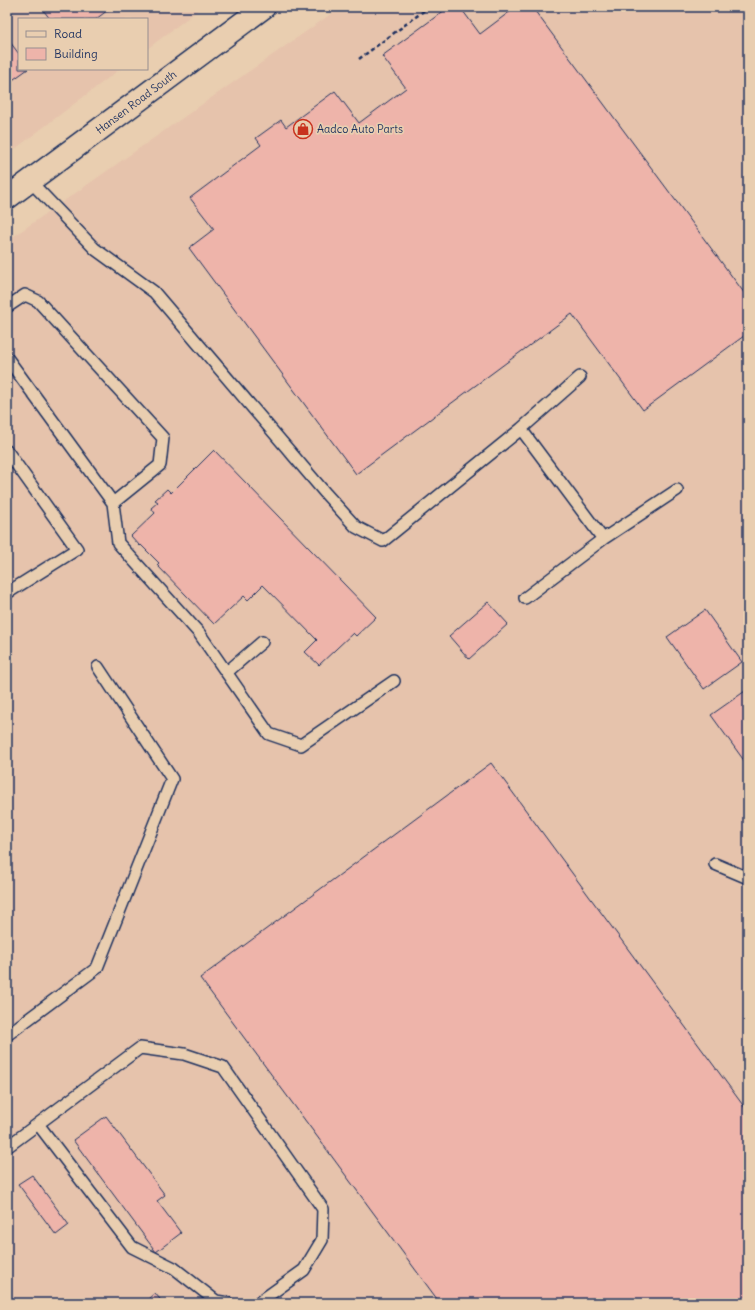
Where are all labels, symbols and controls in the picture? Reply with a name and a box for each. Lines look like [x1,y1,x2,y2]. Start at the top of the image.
legend [18,18,148,70]
text: Road [54,26,82,41]
text: Building [54,46,98,61]
street label: Hansen Road South [93,67,179,137]
shop icon: Aadco Auto Parts [292,118,314,140]
place label: Aadco Auto Parts [317,122,403,136]

